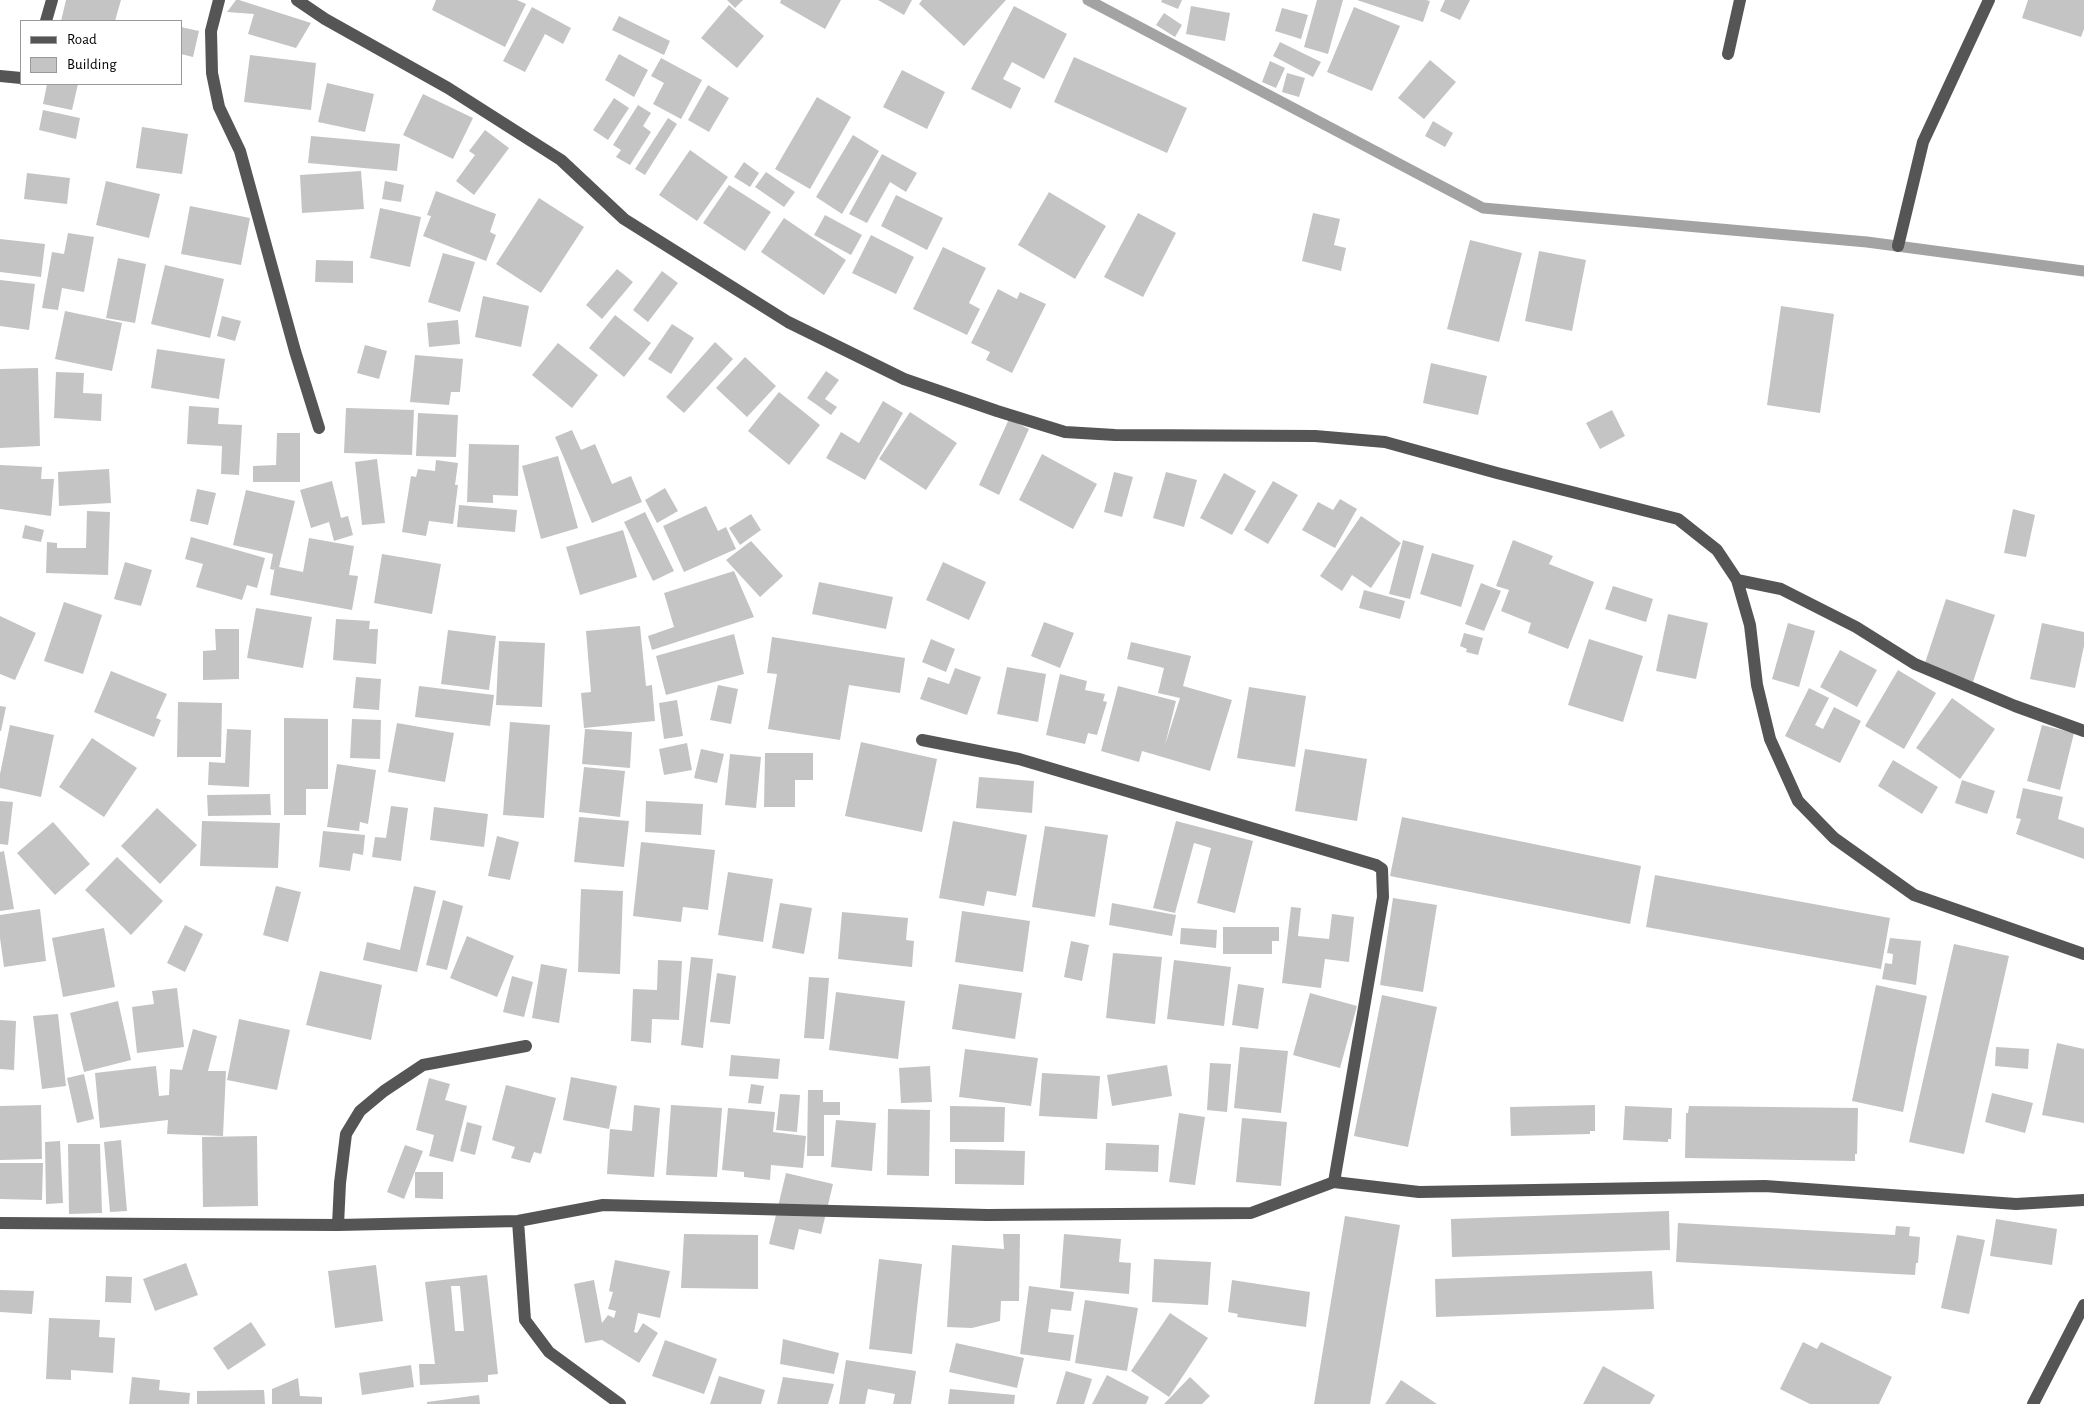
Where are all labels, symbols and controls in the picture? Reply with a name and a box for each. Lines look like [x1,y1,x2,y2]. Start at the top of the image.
legend [20,20,182,85]
text: Road [67,32,97,47]
text: Building [67,57,117,72]

